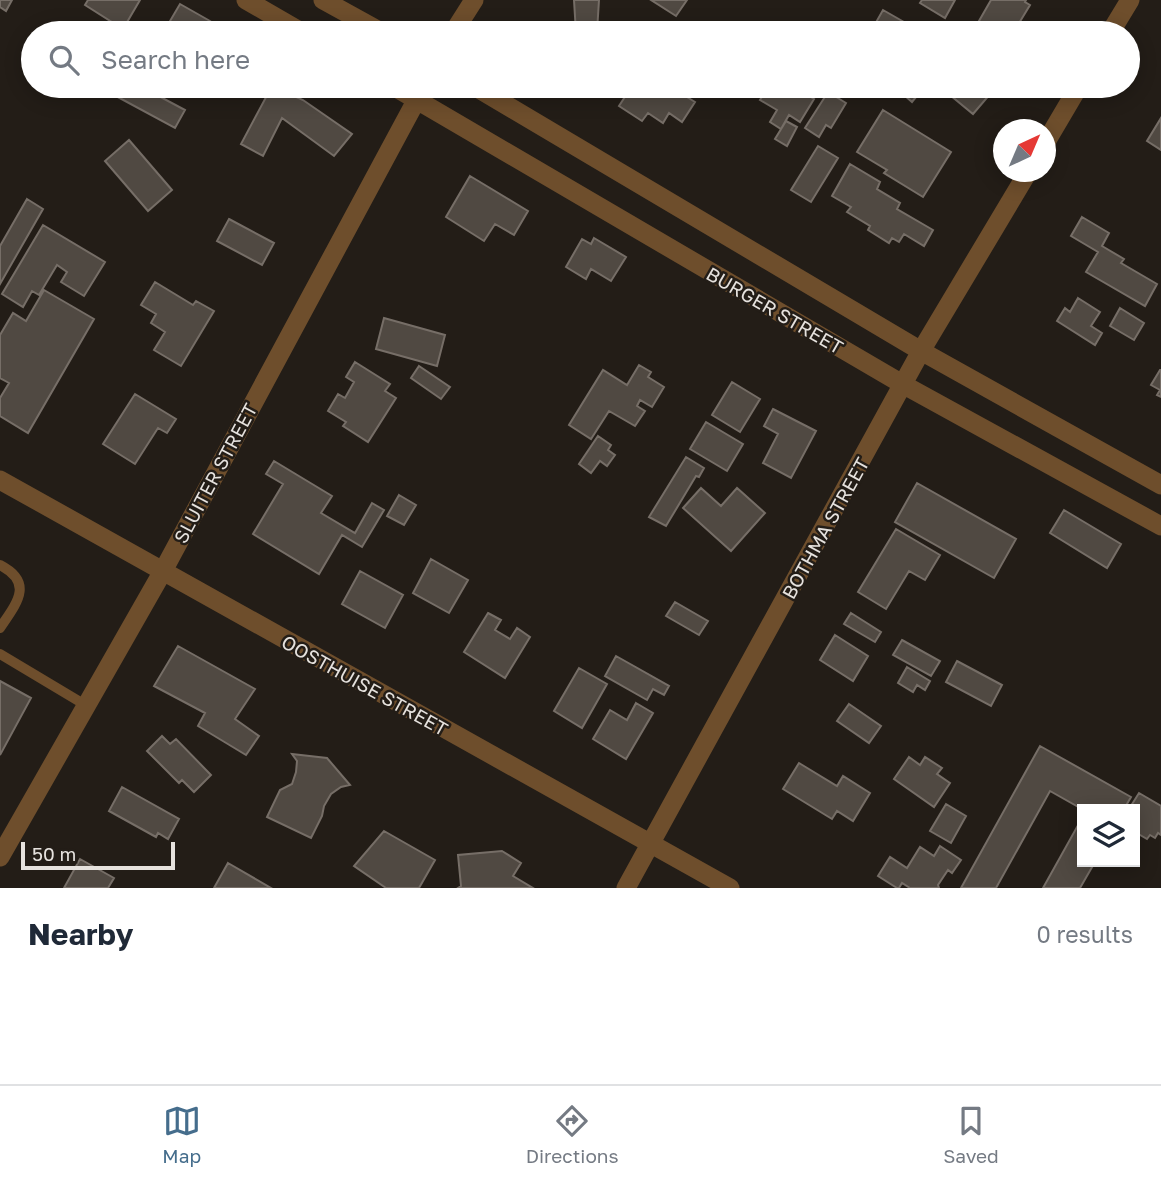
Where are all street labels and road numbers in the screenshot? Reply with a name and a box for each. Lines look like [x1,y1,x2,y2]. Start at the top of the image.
street label: BURGER STREET [703,262,848,359]
street label: SLUITER STREET [168,399,262,547]
street label: BOTHMA STREET [777,453,874,603]
street label: OOSTHUISE STREET [278,630,452,740]

